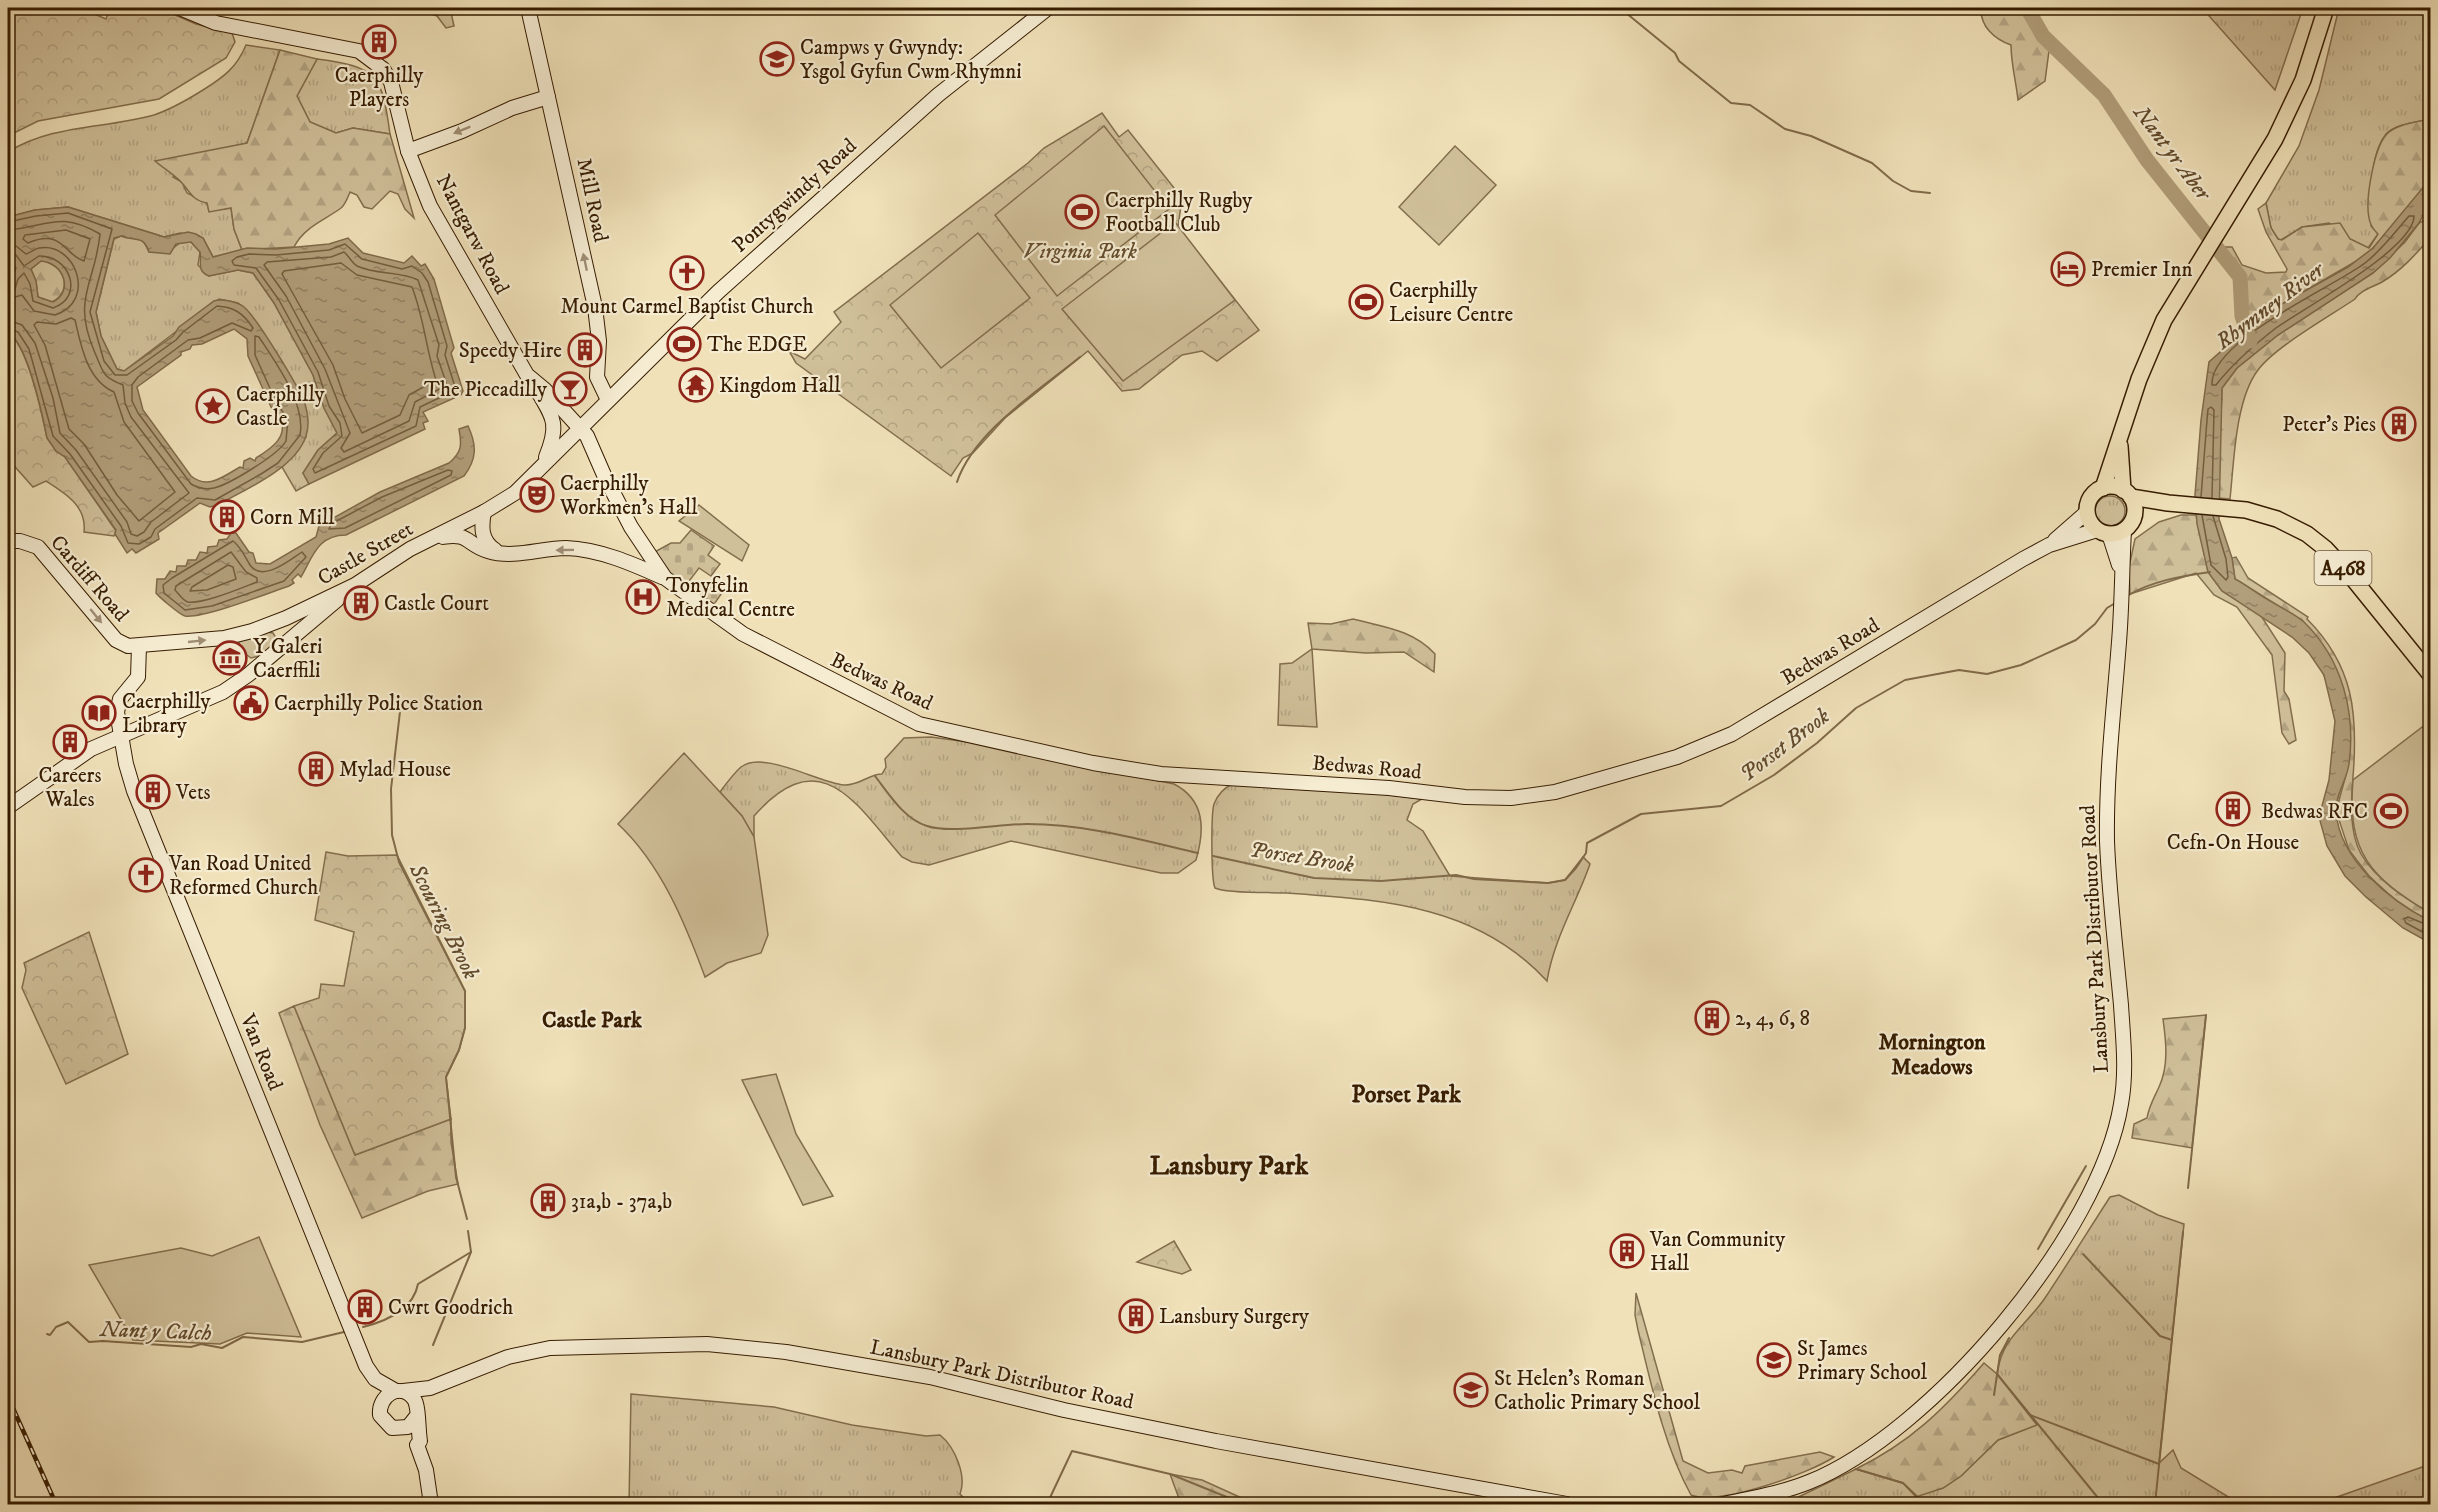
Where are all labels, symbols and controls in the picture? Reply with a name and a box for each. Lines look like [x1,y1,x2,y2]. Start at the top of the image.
building icon: Caerphilly Players [361,24,397,60]
place label: Campws y Gwyndy: Ysgol Gyfun Cwm Rhymni [800,35,1022,85]
school or university icon: Campws y Gwyndy: Ysgol Gyfun Cwm Rhymni [759,41,795,77]
place label: Caerphilly Players [335,63,424,113]
water label: Nant yr Aber [2126,99,2217,207]
one-way arrow [453,125,471,135]
street label: Pontygwindy Road [727,133,863,258]
street label: Mill Road [570,156,614,245]
street label: Nantgarw Road [430,170,515,299]
place label: Caerphilly Rugby Football Club [1105,188,1253,238]
sports icon: Caerphilly Rugby Football Club [1064,194,1100,230]
park label: Virginia Park [1023,239,1137,265]
hotel icon: Premier Inn [2050,251,2086,287]
one-way arrow [580,252,589,271]
church icon: Mount Carmel Baptist Church [669,255,705,291]
water label: Rhymney River [2210,255,2331,356]
place label: Premier Inn [2091,257,2193,283]
place label: Caerphilly Leisure Centre [1389,278,1513,328]
sports icon: Caerphilly Leisure Centre [1348,284,1384,320]
place label: Mount Carmel Baptist Church [560,294,814,320]
sports icon: The EDGE [666,326,702,362]
building icon: Speedy Hire [567,332,603,368]
place label: The EDGE [707,332,807,358]
place label: Speedy Hire [459,338,562,364]
temple icon: Kingdom Hall [678,367,714,403]
bar icon: The Piccadilly [552,371,588,407]
place label: Kingdom Hall [719,373,841,399]
place label: The Piccadilly [424,377,548,403]
place label: Caerphilly Castle [236,382,326,432]
place icon: Caerphilly Castle [195,388,231,424]
building icon: Peter's Pies [2381,406,2417,442]
place label: Peter's Pies [2282,412,2376,438]
place label: Caerphilly Workmen's Hall [559,471,698,521]
theatre icon: Caerphilly Workmen's Hall [519,477,555,513]
building icon: Corn Mill [209,499,245,535]
place label: Corn Mill [250,505,335,531]
street label: Castle Street [313,516,418,592]
street label: Cardiff Road [45,530,134,628]
one-way arrow [556,545,575,554]
road number: A468 [2314,551,2372,585]
place label: Tonyfelin Medical Centre [666,573,795,623]
hospital icon: Tonyfelin Medical Centre [625,579,661,615]
building icon: Castle Court [343,585,379,621]
place label: Castle Court [384,591,489,617]
one-way arrow [90,608,102,623]
street label: Bedwas Road [1777,612,1885,691]
place label: Y Galeri Caerffili [253,634,323,684]
one-way arrow [188,636,207,646]
museum icon: Y Galeri Caerffili [212,640,248,676]
street label: Bedwas Road [826,647,937,717]
public building icon: Caerphilly Police Station [233,685,269,721]
place label: Caerphilly Library [122,689,212,739]
place label: Caerphilly Police Station [274,691,483,717]
library icon: Caerphilly Library [81,695,117,731]
water label: Porset Brook [1735,702,1836,788]
building icon: Careers Wales [52,724,88,760]
street label: Bedwas Road [1311,750,1423,786]
building icon: Mylad House [298,751,334,787]
place label: Mylad House [339,757,451,783]
place label: Careers Wales [39,763,101,813]
building icon: Vets [135,774,171,810]
place label: Vets [175,780,211,806]
building icon: Cefn-On House [2215,791,2251,827]
sports icon: Bedwas RFC [2373,793,2409,829]
place label: Bedwas RFC [2261,799,2368,825]
street label: Lansbury Park Distributor Road [2075,804,2115,1074]
place label: Cefn-On House [2167,830,2300,856]
water label: Porset Brook [1248,836,1357,879]
place label: Van Road United Reformed Church [168,851,318,901]
church icon: Van Road United Reformed Church [128,857,164,893]
water label: Scouring Brook [403,859,485,985]
building icon: 2, 4, 6, 8 [1694,1000,1730,1036]
place label: 2, 4, 6, 8 [1735,1006,1810,1032]
district label: Castle Park [542,1007,643,1034]
street label: Van Road [234,1010,288,1095]
district label: Mornington Meadows [1878,1029,1986,1081]
district label: Porset Park [1351,1080,1462,1110]
district label: Lansbury Park [1150,1149,1309,1183]
building icon: 31a,b - 37a,b [530,1183,566,1219]
place label: 31a,b - 37a,b [571,1189,672,1215]
place label: Van Community Hall [1649,1227,1786,1277]
building icon: Van Community Hall [1609,1233,1645,1269]
building icon: Cwrt Goodrich [347,1289,383,1325]
place label: Cwrt Goodrich [388,1295,513,1321]
building icon: Lansbury Surgery [1118,1298,1154,1334]
place label: Lansbury Surgery [1159,1304,1310,1330]
water label: Nant y Calch [98,1316,212,1347]
street label: Lansbury Park Distributor Road [868,1334,1136,1416]
place label: St James Primary School [1797,1336,1928,1386]
school or university icon: St James Primary School [1756,1342,1792,1378]
place label: St Helen's Roman Catholic Primary School [1494,1366,1701,1416]
school or university icon: St Helen's Roman Catholic Primary School [1453,1372,1489,1408]

